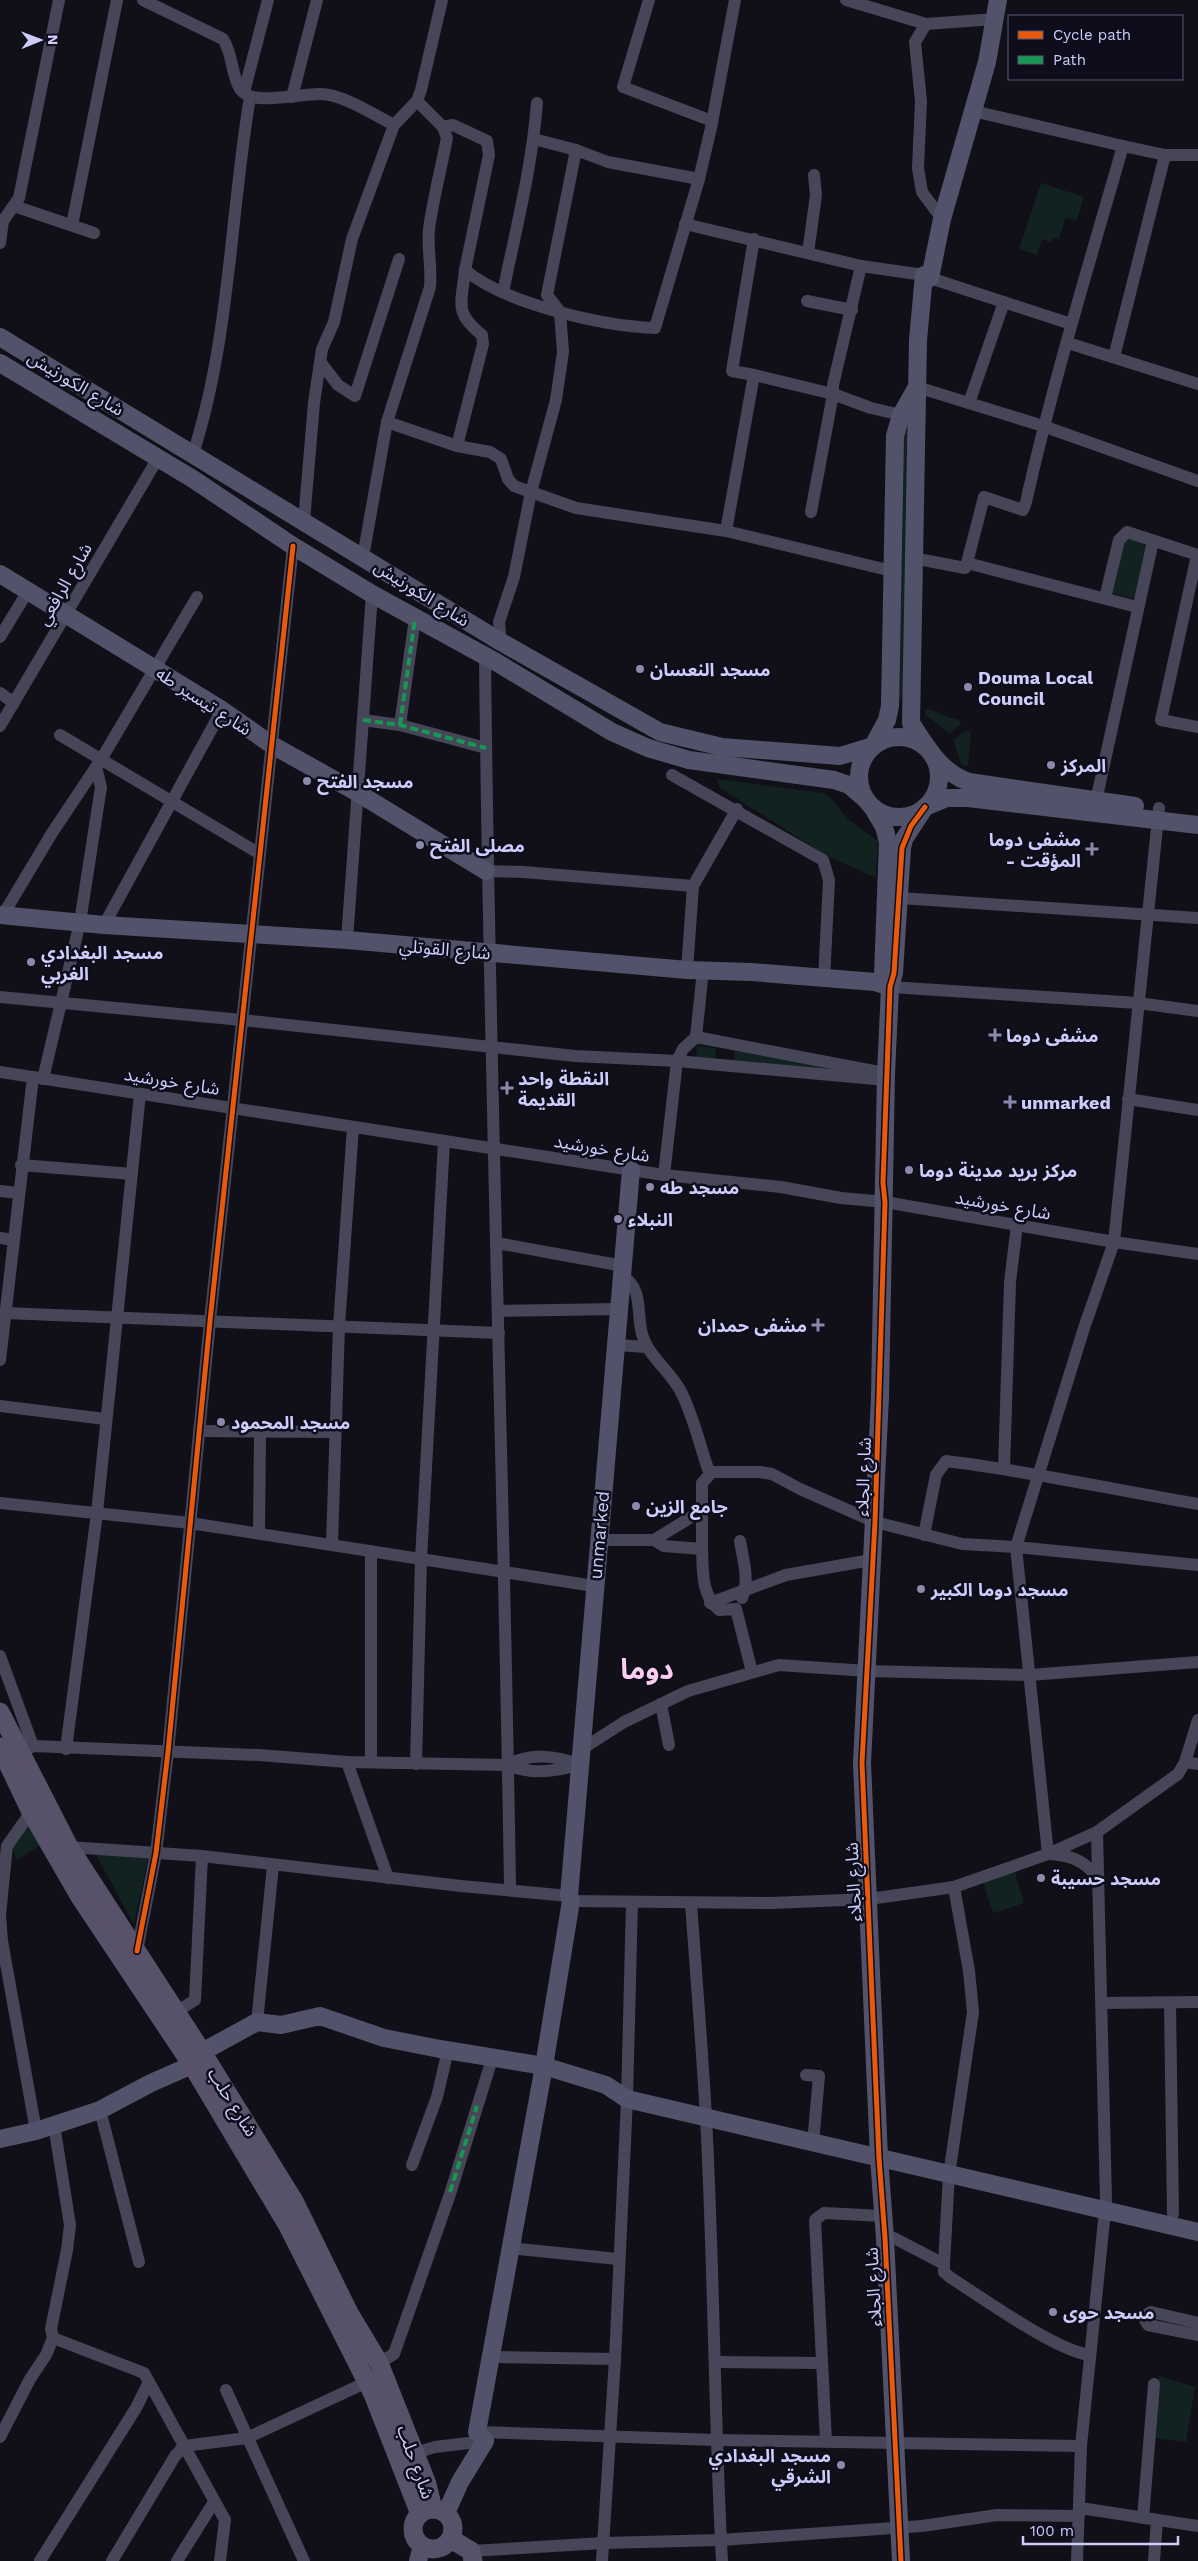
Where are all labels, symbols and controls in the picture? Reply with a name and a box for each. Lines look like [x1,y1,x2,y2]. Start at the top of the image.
north arrow [15,15,65,65]
legend [1008,15,1183,80]
text: Cycle path [1053,26,1131,44]
text: N [45,34,61,45]
text: Path [1053,51,1086,69]
street label: شارع الكورنيش [22,346,128,423]
street label: شارع الرافعي [32,539,100,631]
street label: شارع الكورنيش [368,555,473,634]
place label: مسجد النعسان [650,659,771,680]
street label: شارع تيسير طه [150,662,256,743]
marker: مسجد النعسان [634,663,646,675]
place label: Douma Local Council [978,667,1093,709]
marker: Douma Local Council [962,681,974,693]
place label: المركز [1060,755,1106,777]
marker: المركز [1045,759,1057,771]
place label: مسجد الفتح [317,771,413,795]
marker: مسجد الفتح [301,775,313,787]
place label: مشفى دوما - المؤقت [989,829,1081,871]
place label: مصلى الفتح [430,835,525,859]
marker: مصلى الفتح [414,839,426,851]
marker: مشفى دوما - المؤقت [1085,842,1099,856]
street label: شارع القوتلي [398,935,492,967]
place label: مسجد البغدادي الغربي [41,942,163,988]
marker: مسجد البغدادي الغربي [25,956,37,968]
place label: مشفى دوما [1006,1025,1098,1046]
marker: مشفى دوما [988,1028,1002,1042]
street label: شارع خورشيد [122,1063,221,1103]
place label: النقطة واحد القديمة [518,1068,609,1110]
marker: النقطة واحد القديمة [500,1081,514,1095]
place label: unmarked [1021,1092,1111,1113]
marker: unmarked [1003,1095,1017,1109]
street label: شارع خورشيد [552,1130,651,1170]
place label: مركز بريد مدينة دوما [919,1160,1077,1182]
marker: مركز بريد مدينة دوما [903,1164,915,1176]
place label: مسجد طه [660,1177,739,1198]
marker: مسجد طه [644,1181,656,1193]
street label: شارع خورشيد [953,1186,1052,1228]
place label: النبلاء [628,1209,673,1230]
marker: النبلاء [612,1213,624,1225]
place label: مشفى حمدان [698,1315,807,1336]
marker: مشفى حمدان [811,1318,825,1332]
place label: مسجد المحمود [231,1412,350,1433]
marker: مسجد المحمود [215,1416,227,1428]
street label: شارع الجلاء [851,1437,879,1517]
street label: unmarked [585,1490,613,1580]
place label: جامع الزين [646,1496,728,1520]
marker: جامع الزين [630,1500,642,1512]
place label: مسجد دوما الكبير [930,1579,1068,1601]
marker: مسجد دوما الكبير [915,1583,927,1595]
district label: دوما [620,1653,674,1686]
street label: شارع الجلاء [840,1841,870,1922]
place label: مسجد حسيبة [1051,1868,1161,1889]
marker: مسجد حسيبة [1035,1872,1047,1884]
street label: شارع حلب [200,2064,262,2142]
street label: شارع الجلاء [860,2246,890,2327]
place label: مسجد حوى [1063,2302,1155,2323]
marker: مسجد حوى [1047,2306,1059,2318]
street label: شارع حلب [389,2422,439,2503]
place label: مسجد البغدادي الشرقي [709,2445,831,2491]
marker: مسجد البغدادي الشرقي [835,2459,847,2471]
scale bar [1023,2514,1178,2546]
text: 100 m [1030,2522,1074,2540]

